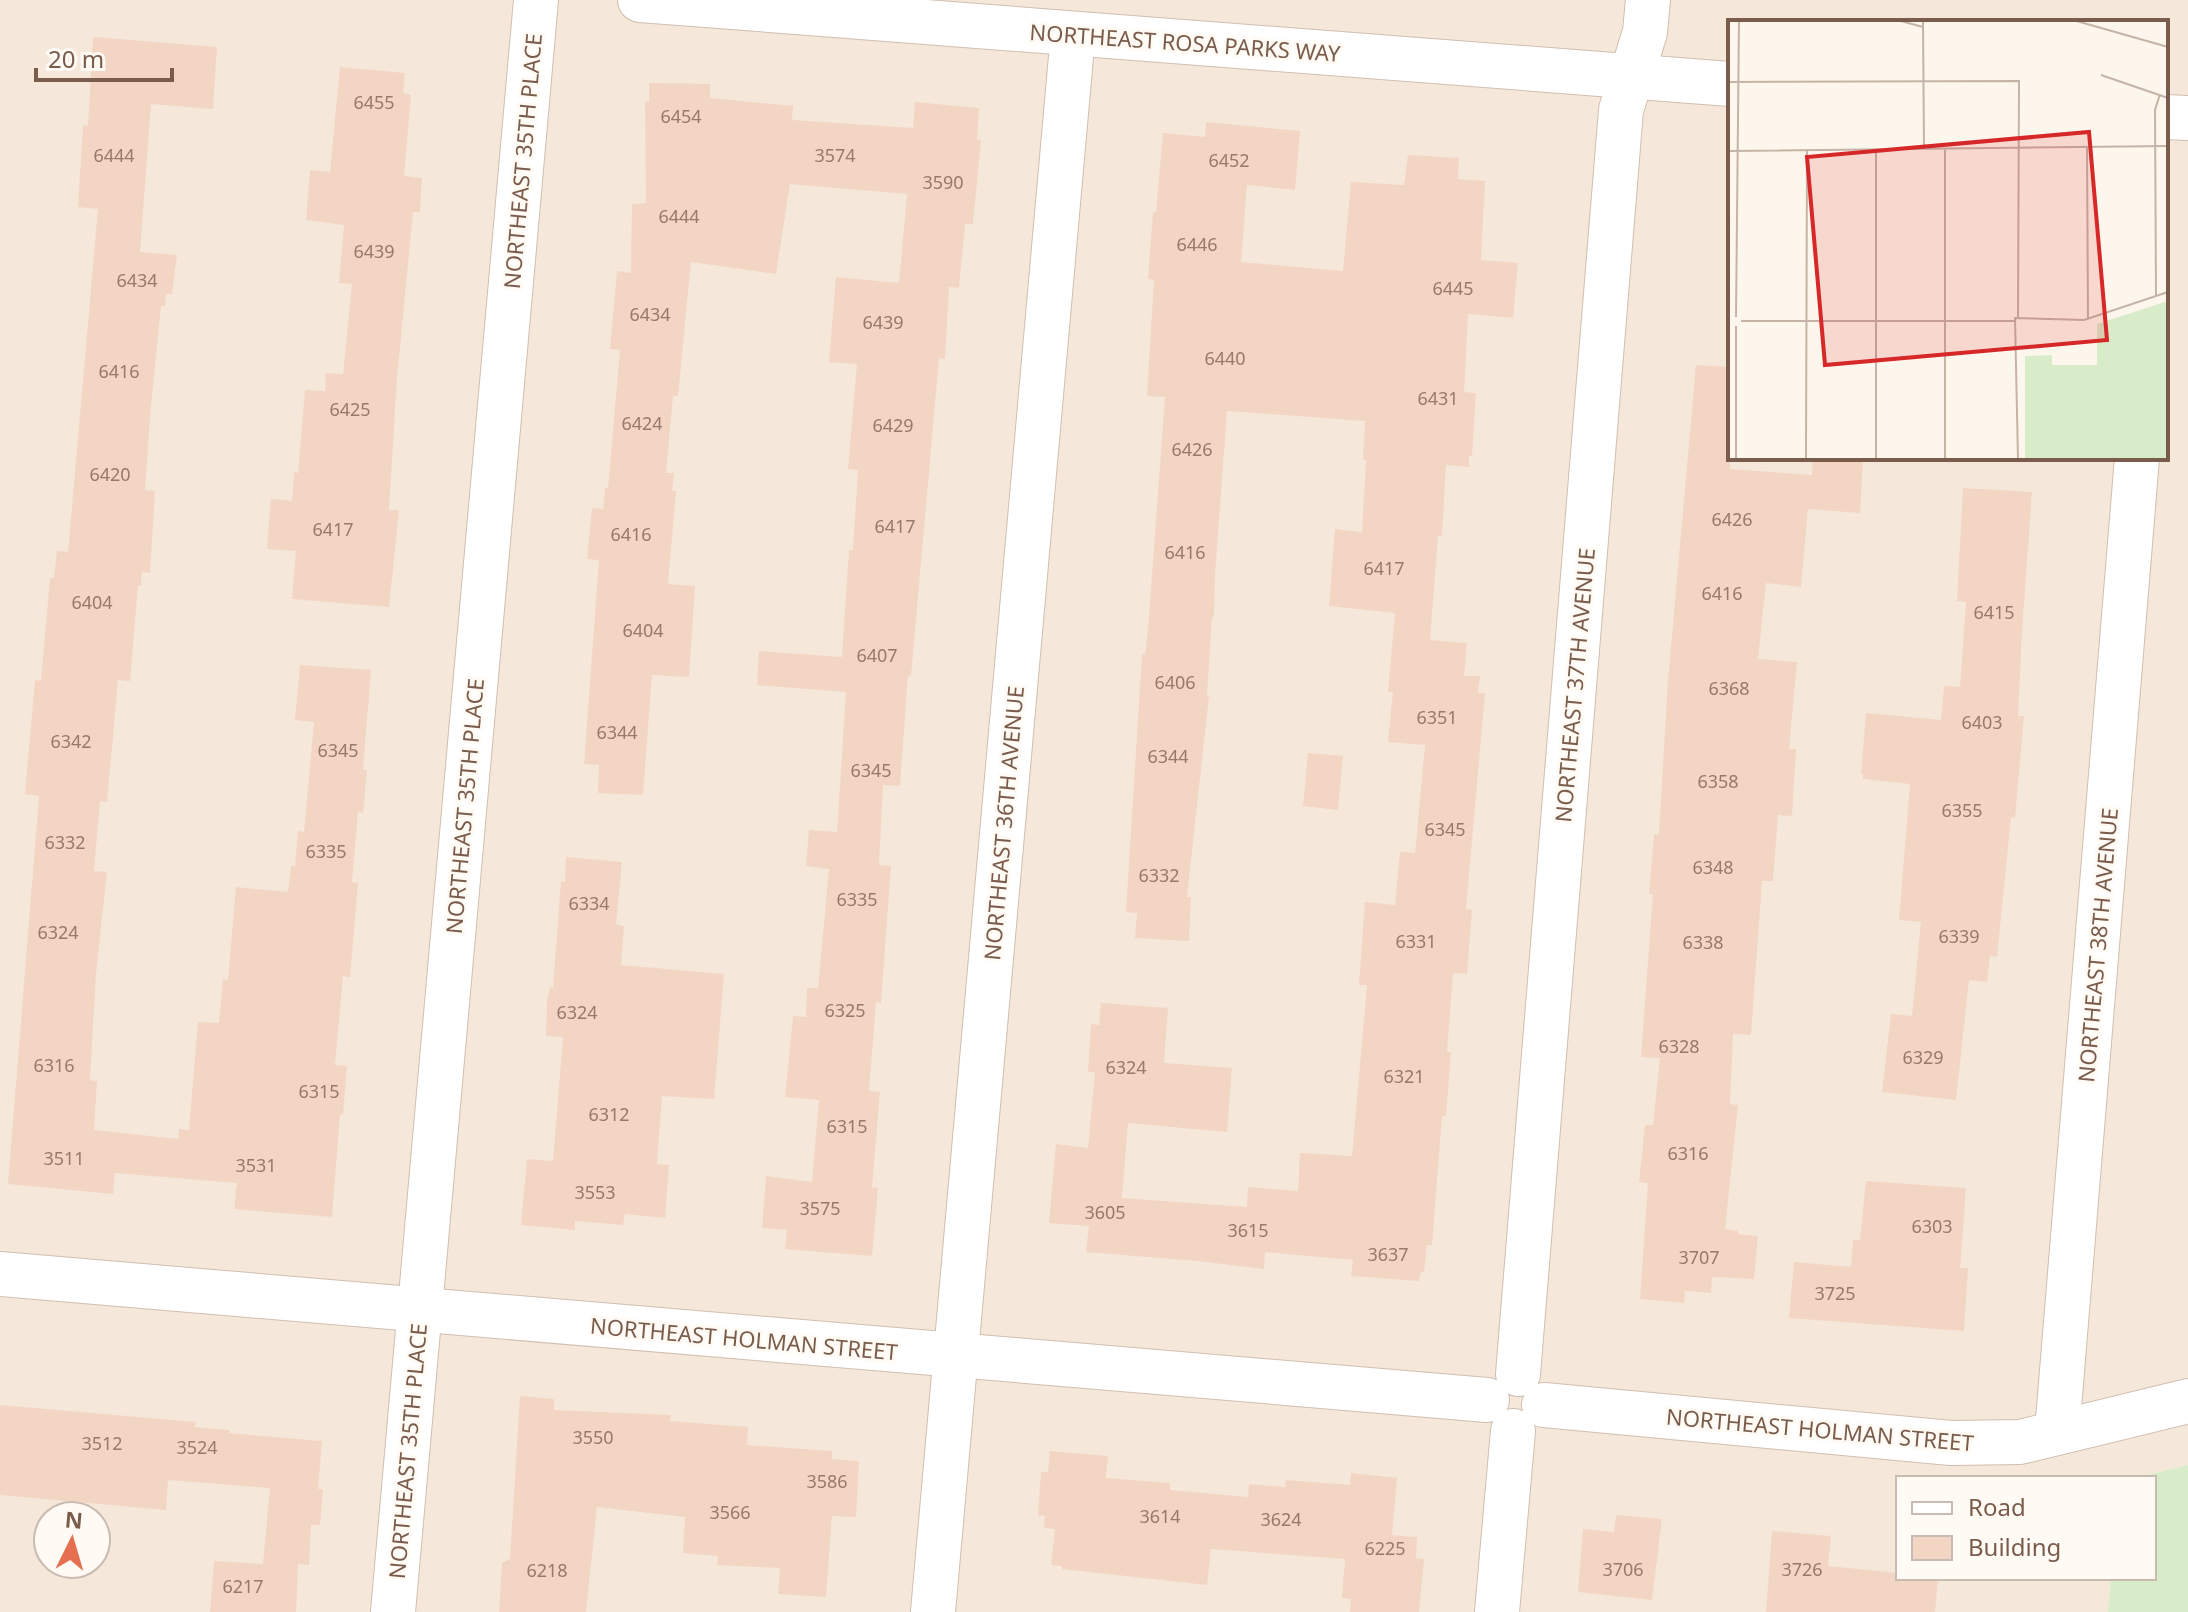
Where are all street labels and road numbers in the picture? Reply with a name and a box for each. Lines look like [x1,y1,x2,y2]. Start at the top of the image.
street label: NORTHEAST ROSA PARKS WAY [1029,16,1342,68]
street label: NORTHEAST 35TH PLACE [496,32,548,290]
street label: NORTHEAST 37TH AVENUE [1547,546,1601,824]
street label: NORTHEAST 35TH PLACE [438,677,490,935]
street label: NORTHEAST 36TH AVENUE [976,684,1030,962]
street label: NORTHEAST 38TH AVENUE [2070,806,2124,1084]
street label: NORTHEAST HOLMAN STREET [589,1310,899,1366]
street label: NORTHEAST 35TH PLACE [381,1322,433,1580]
street label: NORTHEAST HOLMAN STREET [1665,1401,1975,1457]

